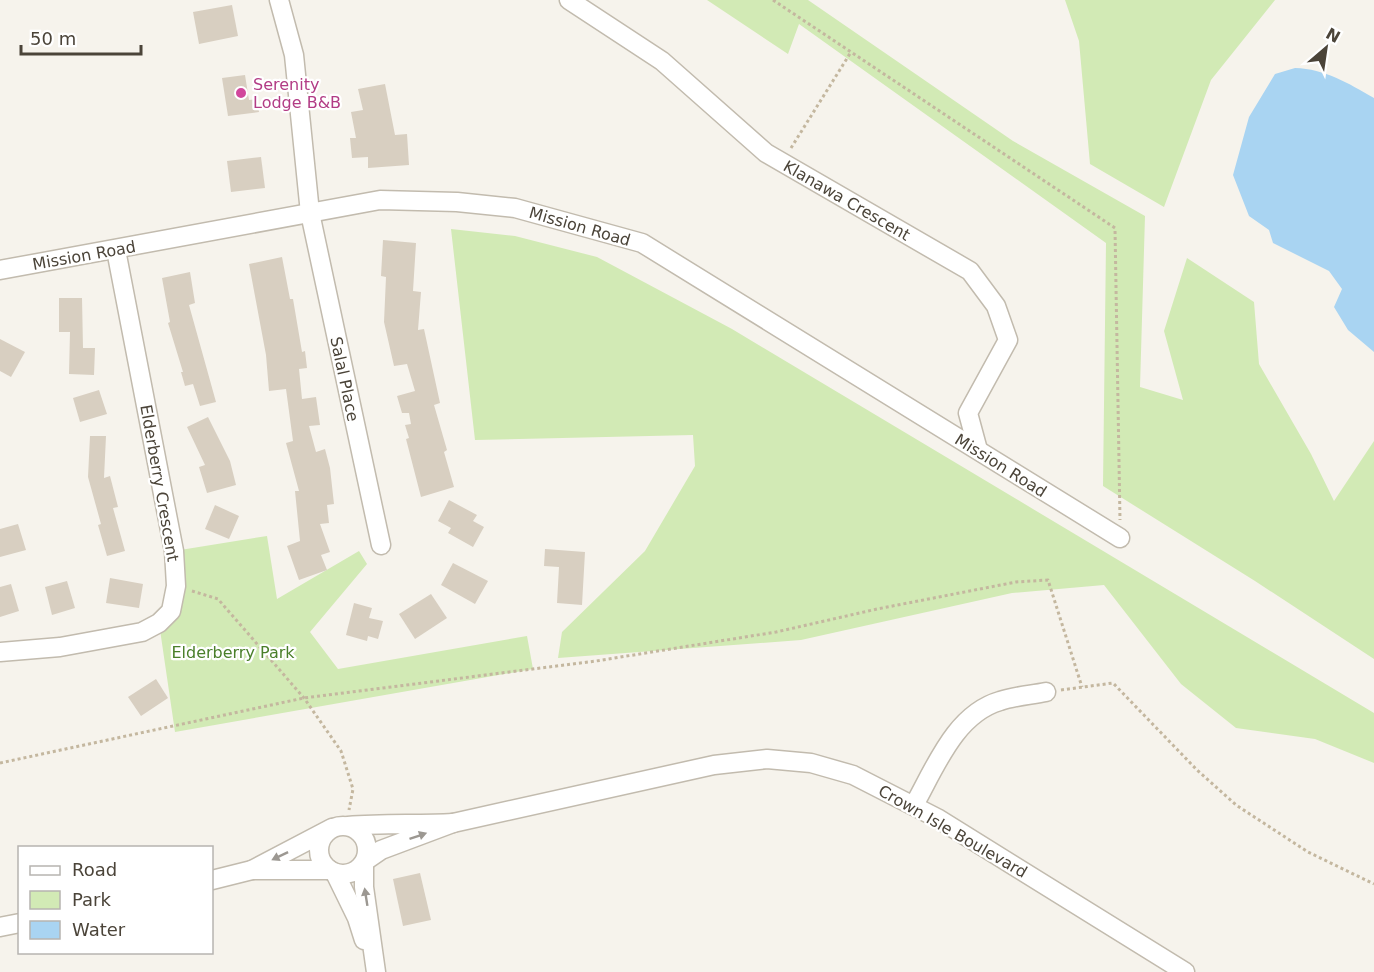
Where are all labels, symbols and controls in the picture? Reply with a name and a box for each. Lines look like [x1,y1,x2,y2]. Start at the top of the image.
scale bar [21,18,141,56]
north arrow [1296,18,1356,78]
text: N [1323,24,1343,47]
text: 50 m [30,28,76,49]
place label: Serenity Lodge B&B [253,75,341,112]
marker: Serenity Lodge B&B [234,86,248,100]
street label: Klanawa Crescent [780,156,914,244]
street label: Mission Road [527,203,633,250]
street label: Mission Road [31,237,137,274]
street label: Salal Place [326,335,363,423]
street label: Elderberry Crescent [136,403,183,563]
street label: Mission Road [951,430,1050,501]
park label: Elderberry Park [171,643,295,662]
street label: Crown Isle Boulevard [875,781,1031,882]
one-way arrow [409,830,427,840]
legend [18,846,213,954]
one-way arrow [272,851,289,861]
text: Road [72,859,117,880]
one-way arrow [361,887,370,906]
text: Park [72,889,111,910]
text: Water [72,919,126,940]

